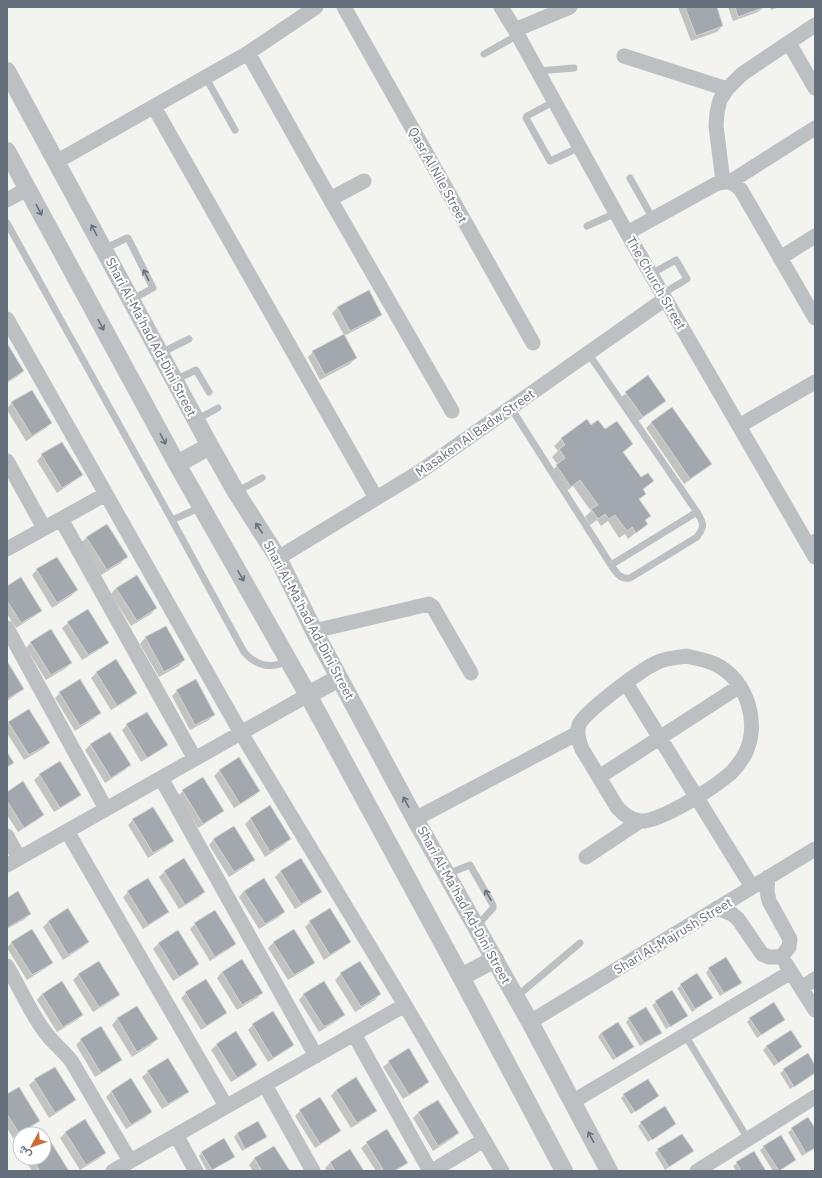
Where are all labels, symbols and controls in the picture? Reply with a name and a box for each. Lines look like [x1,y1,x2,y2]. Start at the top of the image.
street label: Qasr Al Nile Street [405,124,471,226]
one-way arrow [36,204,43,216]
one-way arrow [89,225,97,237]
street label: The Church Street [622,233,690,333]
street label: Shari Al-Ma'had Ad-Dini Street [102,255,200,419]
one-way arrow [142,269,150,281]
one-way arrow [97,318,105,330]
street label: Masaken Al Badw Street [412,385,538,481]
one-way arrow [159,433,167,445]
one-way arrow [254,522,263,533]
street label: Shari Al-Ma'had Ad-Dini Street [260,538,358,702]
one-way arrow [237,570,245,582]
one-way arrow [402,796,410,808]
street label: Shari Al-Ma'had Ad-Dini Street [413,823,515,987]
one-way arrow [483,889,491,901]
street label: Shari Al-Majrush Street [611,894,735,978]
north arrow [12,1126,52,1166]
one-way arrow [587,1131,594,1143]
text: ش [15,1143,34,1162]

